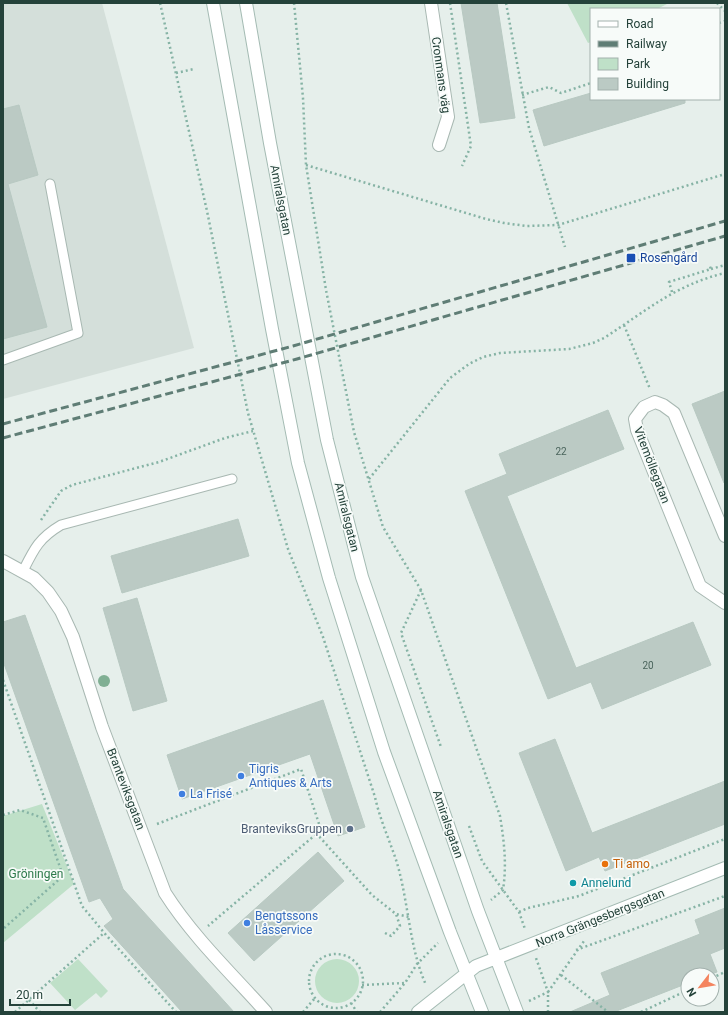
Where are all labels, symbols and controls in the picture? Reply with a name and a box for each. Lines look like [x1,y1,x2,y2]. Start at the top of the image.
legend [590,8,720,100]
text: Road [626,17,654,31]
street label: Cronmans väg [429,36,453,114]
text: Railway [626,37,667,51]
text: Park [626,57,651,71]
text: Building [626,77,669,91]
street label: Amiralsgatan [267,164,295,236]
place label: Rosengård [640,251,697,265]
marker: Rosengård [625,252,637,264]
street label: Vitemöllegatan [631,425,673,505]
house number: 22 [555,446,567,457]
street label: Amiralsgatan [332,481,362,553]
house number: 20 [642,660,654,671]
street label: Branteviksgatan [104,746,148,832]
place label: Tigris Antiques & Arts [249,762,332,790]
marker: Tigris Antiques & Arts [236,771,246,781]
place label: La Frisé [190,787,232,801]
street label: Amiralsgatan [430,788,466,860]
marker: La Frisé [177,789,187,799]
place label: BranteviksGruppen [241,822,342,836]
marker: BranteviksGruppen [345,824,355,834]
place label: Ti amo [613,857,650,871]
marker: Ti amo [600,859,610,869]
park label: Gröningen [9,867,63,881]
place label: Annelund [581,876,631,890]
marker: Annelund [568,878,578,888]
street label: Norra Grängesbergsgatan [534,886,666,950]
place label: Bengtssons Låsservice [255,909,318,937]
marker: Bengtssons Låsservice [242,918,252,928]
north arrow [680,967,720,1007]
scale bar [10,981,70,1007]
text: N [684,985,699,999]
text: 20 m [16,988,43,1002]

